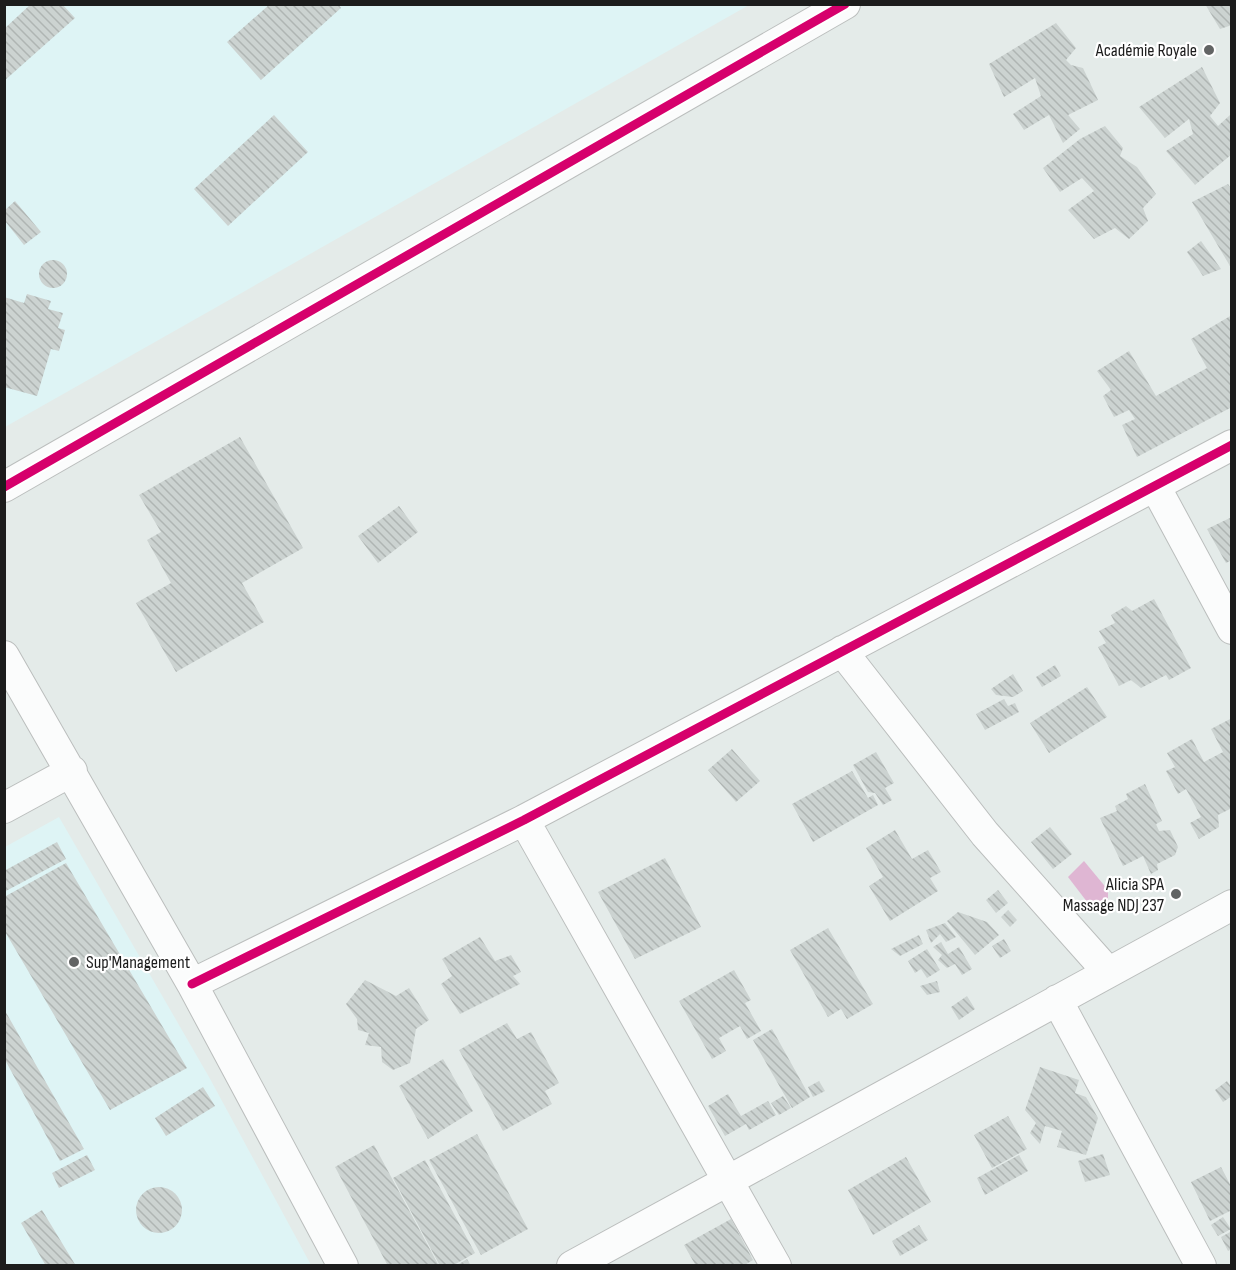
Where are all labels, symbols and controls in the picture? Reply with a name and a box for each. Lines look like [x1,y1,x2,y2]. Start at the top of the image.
place label: Académie Royale [1095,40,1197,61]
marker: Académie Royale [1202,43,1216,57]
place label: Alicia SPA Massage NDJ 237 [1063,874,1165,916]
marker: Alicia SPA Massage NDJ 237 [1169,887,1183,901]
place label: Sup'Management [86,952,191,973]
marker: Sup'Management [67,955,81,969]

